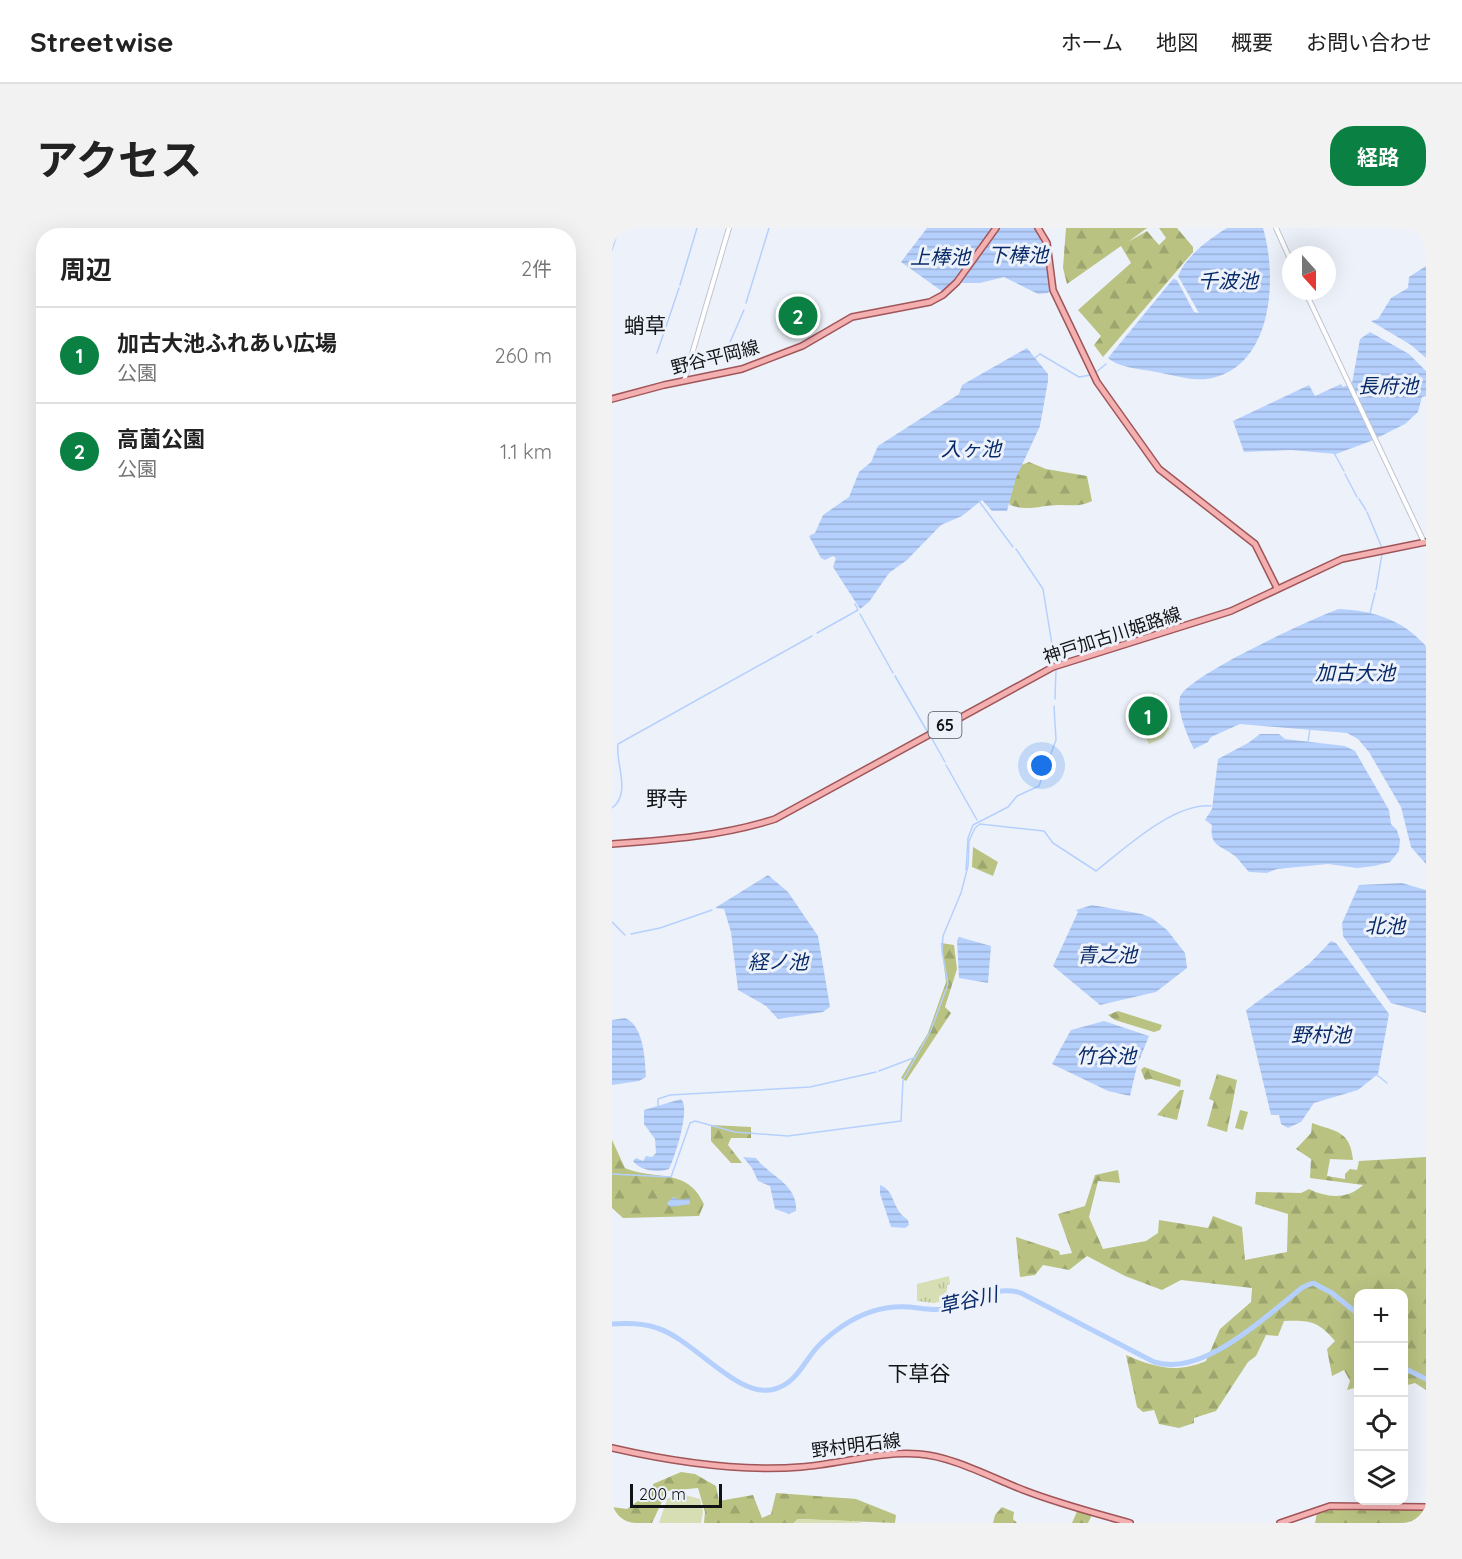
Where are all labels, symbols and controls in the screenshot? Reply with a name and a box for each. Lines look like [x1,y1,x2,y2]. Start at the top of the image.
text: Streetwise [30,24,173,59]
text: ホーム [1061,29,1123,55]
text: 地図 [1156,29,1198,55]
text: 概要 [1231,29,1273,55]
text: お問い合わせ [1306,29,1432,55]
button: 経路 [1330,126,1426,186]
text: アクセス [36,133,202,186]
water label: 下棒池 [988,242,1050,267]
water label: 上棒池 [910,244,972,269]
north arrow [1282,246,1336,300]
text: 周辺 [60,253,112,286]
text: 2件 [521,256,552,281]
water label: 千波池 [1198,268,1260,293]
pin: 2 [778,294,818,338]
district label: 蛸草 [624,312,666,338]
text: 加古大池ふれあい広場 [117,329,337,357]
street label: 野谷平岡線 [669,335,761,379]
text: 1 [76,343,83,368]
text: 260 m [495,343,552,368]
text: 公園 [117,360,157,385]
water label: 長府池 [1358,373,1420,398]
text: 高薗公園 [117,425,205,453]
water label: 入ヶ池 [941,436,1003,461]
text: 2 [74,439,85,464]
text: 1.1 km [500,439,552,464]
text: 公園 [117,456,157,481]
street label: 神戸加古川姫路線 [1040,602,1184,668]
water label: 加古大池 [1315,660,1397,685]
pin: 1 [1128,694,1168,738]
road number: 65 [928,712,962,738]
your location [1027,751,1056,780]
district label: 野寺 [646,785,688,811]
water label: 北池 [1365,913,1407,938]
water label: 青之池 [1077,942,1139,967]
water label: 経ノ池 [748,949,810,974]
water label: 野村池 [1291,1022,1353,1047]
water label: 竹谷池 [1076,1043,1138,1068]
water label: 草谷川 [936,1281,1002,1319]
map controls [1354,1289,1408,1505]
button: + [1354,1289,1408,1343]
button: − [1354,1343,1408,1397]
district label: 下草谷 [888,1360,951,1386]
button: locate [1354,1397,1408,1451]
street label: 野村明石線 [810,1428,902,1462]
button: layers [1354,1451,1408,1505]
scale bar [630,1481,722,1508]
text: 200 m [639,1484,686,1504]

